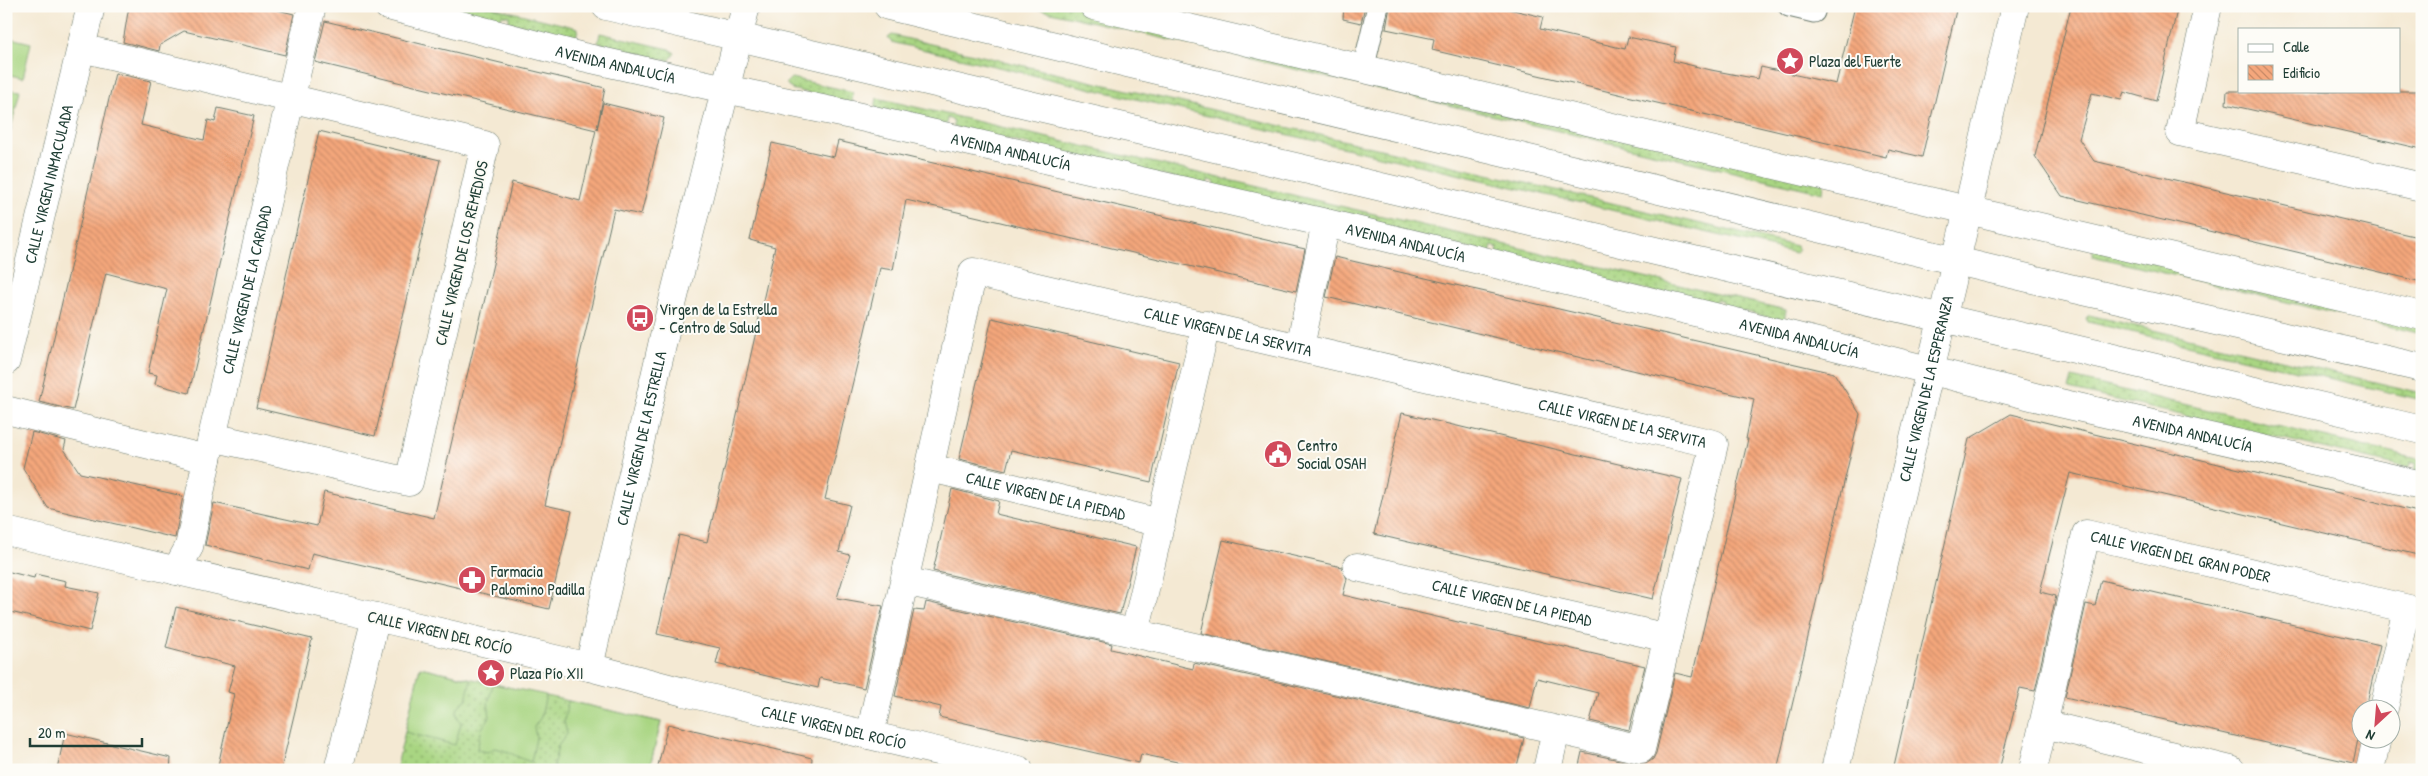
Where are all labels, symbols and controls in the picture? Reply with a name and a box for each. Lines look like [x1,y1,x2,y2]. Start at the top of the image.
legend [2238,28,2400,92]
text: Calle [2283,36,2310,57]
street label: AVENIDA ANDALUCÍA [553,39,678,89]
place icon: Plaza del Fuerte [1775,46,1805,76]
place label: Plaza del Fuerte [1809,50,1902,72]
text: Edificio [2283,62,2320,83]
street label: CALLE VIRGEN INMACULADA [19,102,78,266]
street label: AVENIDA ANDALUCÍA [949,127,1073,176]
street label: CALLE VIRGEN DE LOS REMEDIOS [429,158,493,348]
street label: CALLE VIRGEN DE LA CARIDAD [216,203,277,376]
street label: AVENIDA ANDALUCÍA [1344,217,1468,267]
street label: CALLE VIRGEN DE LA ESPERANZA [1893,293,1958,484]
place label: Virgen de la Estrella - Centro de Salud [659,298,777,338]
street label: CALLE VIRGEN DE LA SERVITA [1142,301,1314,361]
bus stop icon: Virgen de la Estrella - Centro de Salud [625,303,655,333]
street label: AVENIDA ANDALUCÍA [1738,312,1862,363]
street label: CALLE VIRGEN DE LA ESTRELLA [610,349,671,528]
street label: CALLE VIRGEN DE LA SERVITA [1536,393,1709,453]
street label: AVENIDA ANDALUCÍA [2131,409,2255,457]
place label: Centro Social OSAH [1297,434,1366,474]
public building icon: Centro Social OSAH [1263,439,1293,469]
street label: CALLE VIRGEN DE LA PIEDAD [964,466,1128,525]
street label: CALLE VIRGEN DEL GRAN PODER [2088,524,2273,587]
place label: Farmacia Palomino Padilla [490,560,584,600]
pharmacy icon: Farmacia Palomino Padilla [457,565,487,595]
street label: CALLE VIRGEN DE LA PIEDAD [1430,573,1595,631]
street label: CALLE VIRGEN DEL ROCÍO [365,605,515,659]
place icon: Plaza Pío XII [476,658,506,688]
place label: Plaza Pío XII [510,662,584,684]
north arrow [2350,698,2400,748]
street label: CALLE VIRGEN DEL ROCÍO [759,699,909,754]
scale bar [30,716,142,748]
text: 20 m [38,722,65,743]
text: N [2362,726,2378,746]

